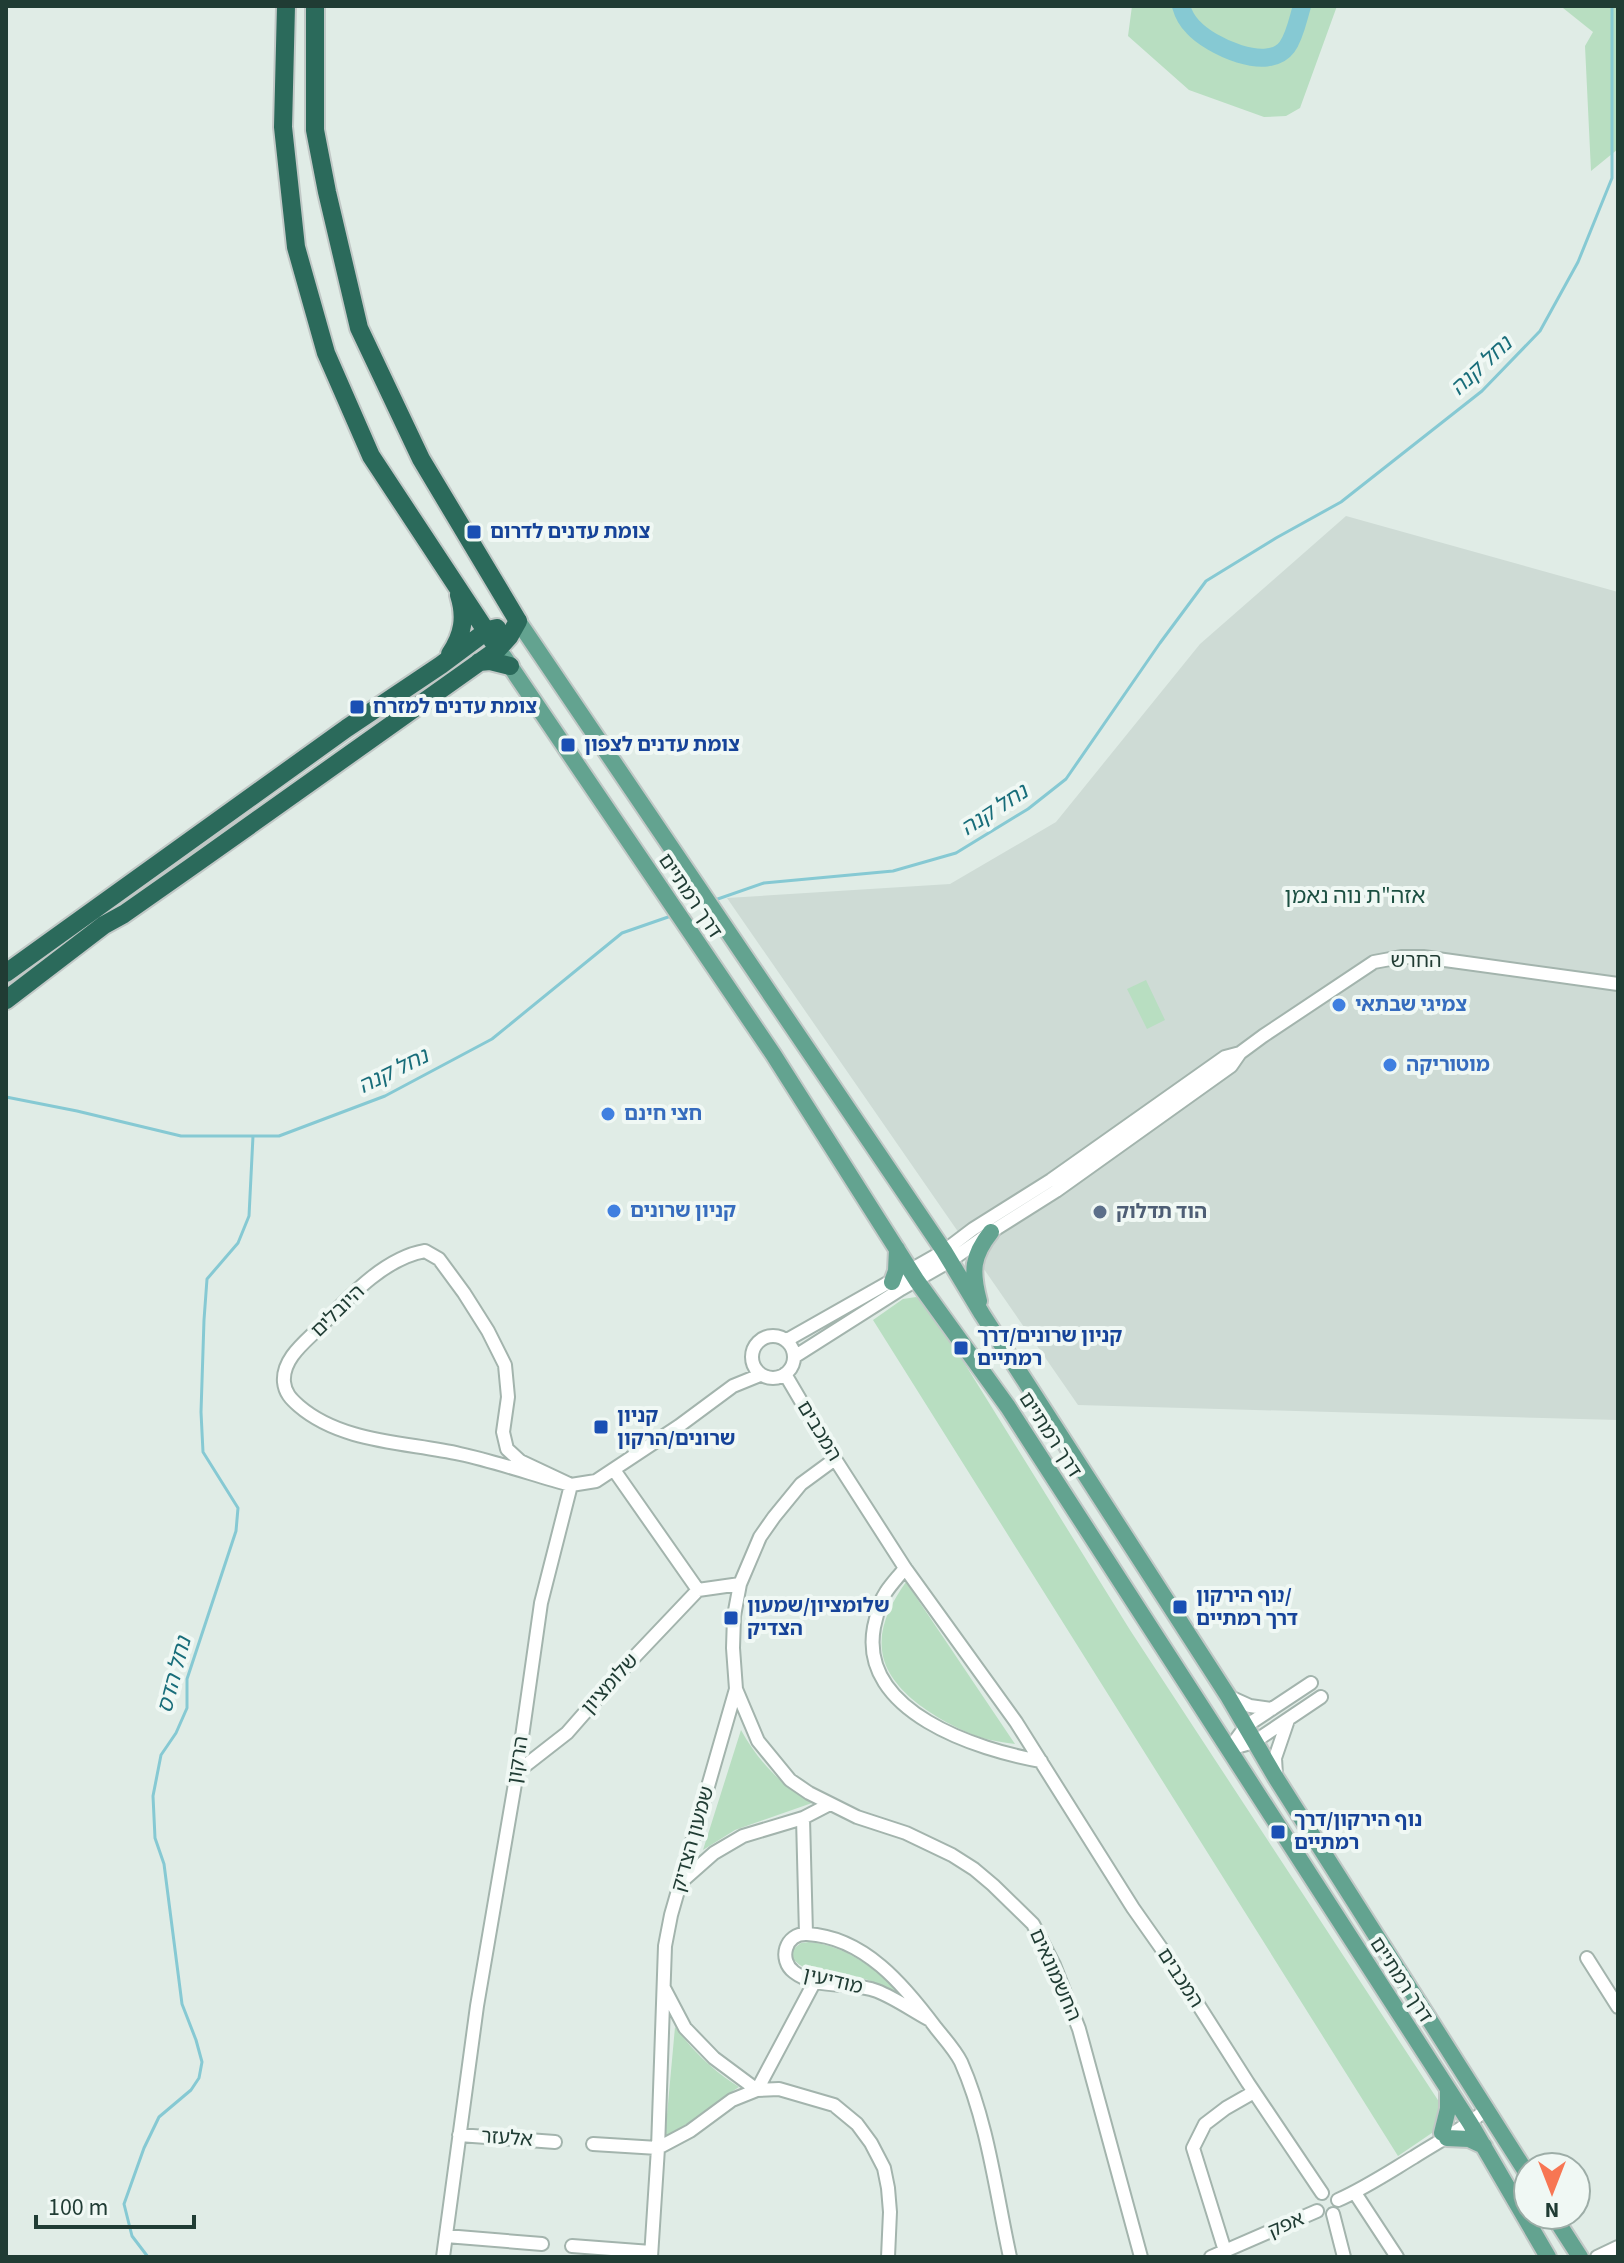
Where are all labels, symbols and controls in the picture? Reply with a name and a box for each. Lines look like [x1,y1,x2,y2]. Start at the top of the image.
water label: נחל קנה [1443,328,1520,403]
place label: צומת עדנים לדרום [490,518,650,546]
marker: צומת עדנים לדרום [465,523,483,541]
place label: צומת עדנים למזרח [373,693,537,721]
marker: צומת עדנים למזרח [348,698,366,716]
place label: צומת עדנים לצפון [584,731,740,759]
marker: צומת עדנים לצפון [559,736,577,754]
water label: נחל קנה [954,775,1035,844]
street label: דרך רמתיים [651,848,729,944]
district label: אזה"ת נוה נאמן [1285,880,1426,912]
street label: החרש [1391,947,1441,975]
place label: צמיגי שבתאי [1355,991,1467,1019]
marker: צמיגי שבתאי [1330,996,1348,1014]
water label: נחל קנה [352,1040,435,1102]
place label: מוטוריקה [1406,1051,1490,1079]
marker: מוטוריקה [1381,1056,1399,1074]
place label: חצי חינם [624,1100,702,1128]
marker: חצי חינם [599,1105,617,1123]
place label: קניון שרונים [630,1197,736,1225]
place label: הוד תדלוק [1116,1198,1207,1226]
marker: קניון שרונים [605,1202,623,1220]
marker: הוד תדלוק [1091,1203,1109,1221]
street label: היובלים [305,1278,371,1344]
place label: קניון שרונים/דרך רמתיים [977,1322,1122,1373]
marker: קניון שרונים/דרך רמתיים [952,1339,970,1357]
street label: דרך רמתיים [1012,1387,1088,1483]
street label: המכבים [790,1395,848,1467]
place label: קניון שרונים/הרקון [617,1402,736,1453]
marker: קניון שרונים/הרקון [592,1418,610,1436]
place label: נוף הירקון/ דרך רמתיים [1196,1582,1298,1633]
place label: שלומציון/שמעון הצדיק [747,1592,890,1643]
marker: נוף הירקון/ דרך רמתיים [1171,1598,1189,1616]
marker: שלומציון/שמעון הצדיק [722,1609,740,1627]
water label: נחל הדס [148,1632,200,1717]
street label: שלומציון [575,1647,645,1721]
street label: הרקון [500,1734,536,1786]
street label: שמעון הצדיק [665,1783,721,1895]
place label: נוף הירקון/דרך רמתיים [1294,1806,1422,1857]
marker: נוף הירקון/דרך רמתיים [1269,1823,1287,1841]
street label: החשמונאים [1022,1924,1088,2026]
street label: דרך רמתיים [1363,1932,1439,2028]
street label: המכבים [1150,1943,1210,2013]
street label: מודיעין [800,1961,866,2001]
street label: אלעזר [480,2122,534,2154]
north arrow [1512,2151,1592,2231]
scale bar [36,2179,194,2229]
text: 100 m [48,2190,108,2225]
text: N [1545,2194,1559,2226]
street label: אפק [1264,2205,1308,2245]

